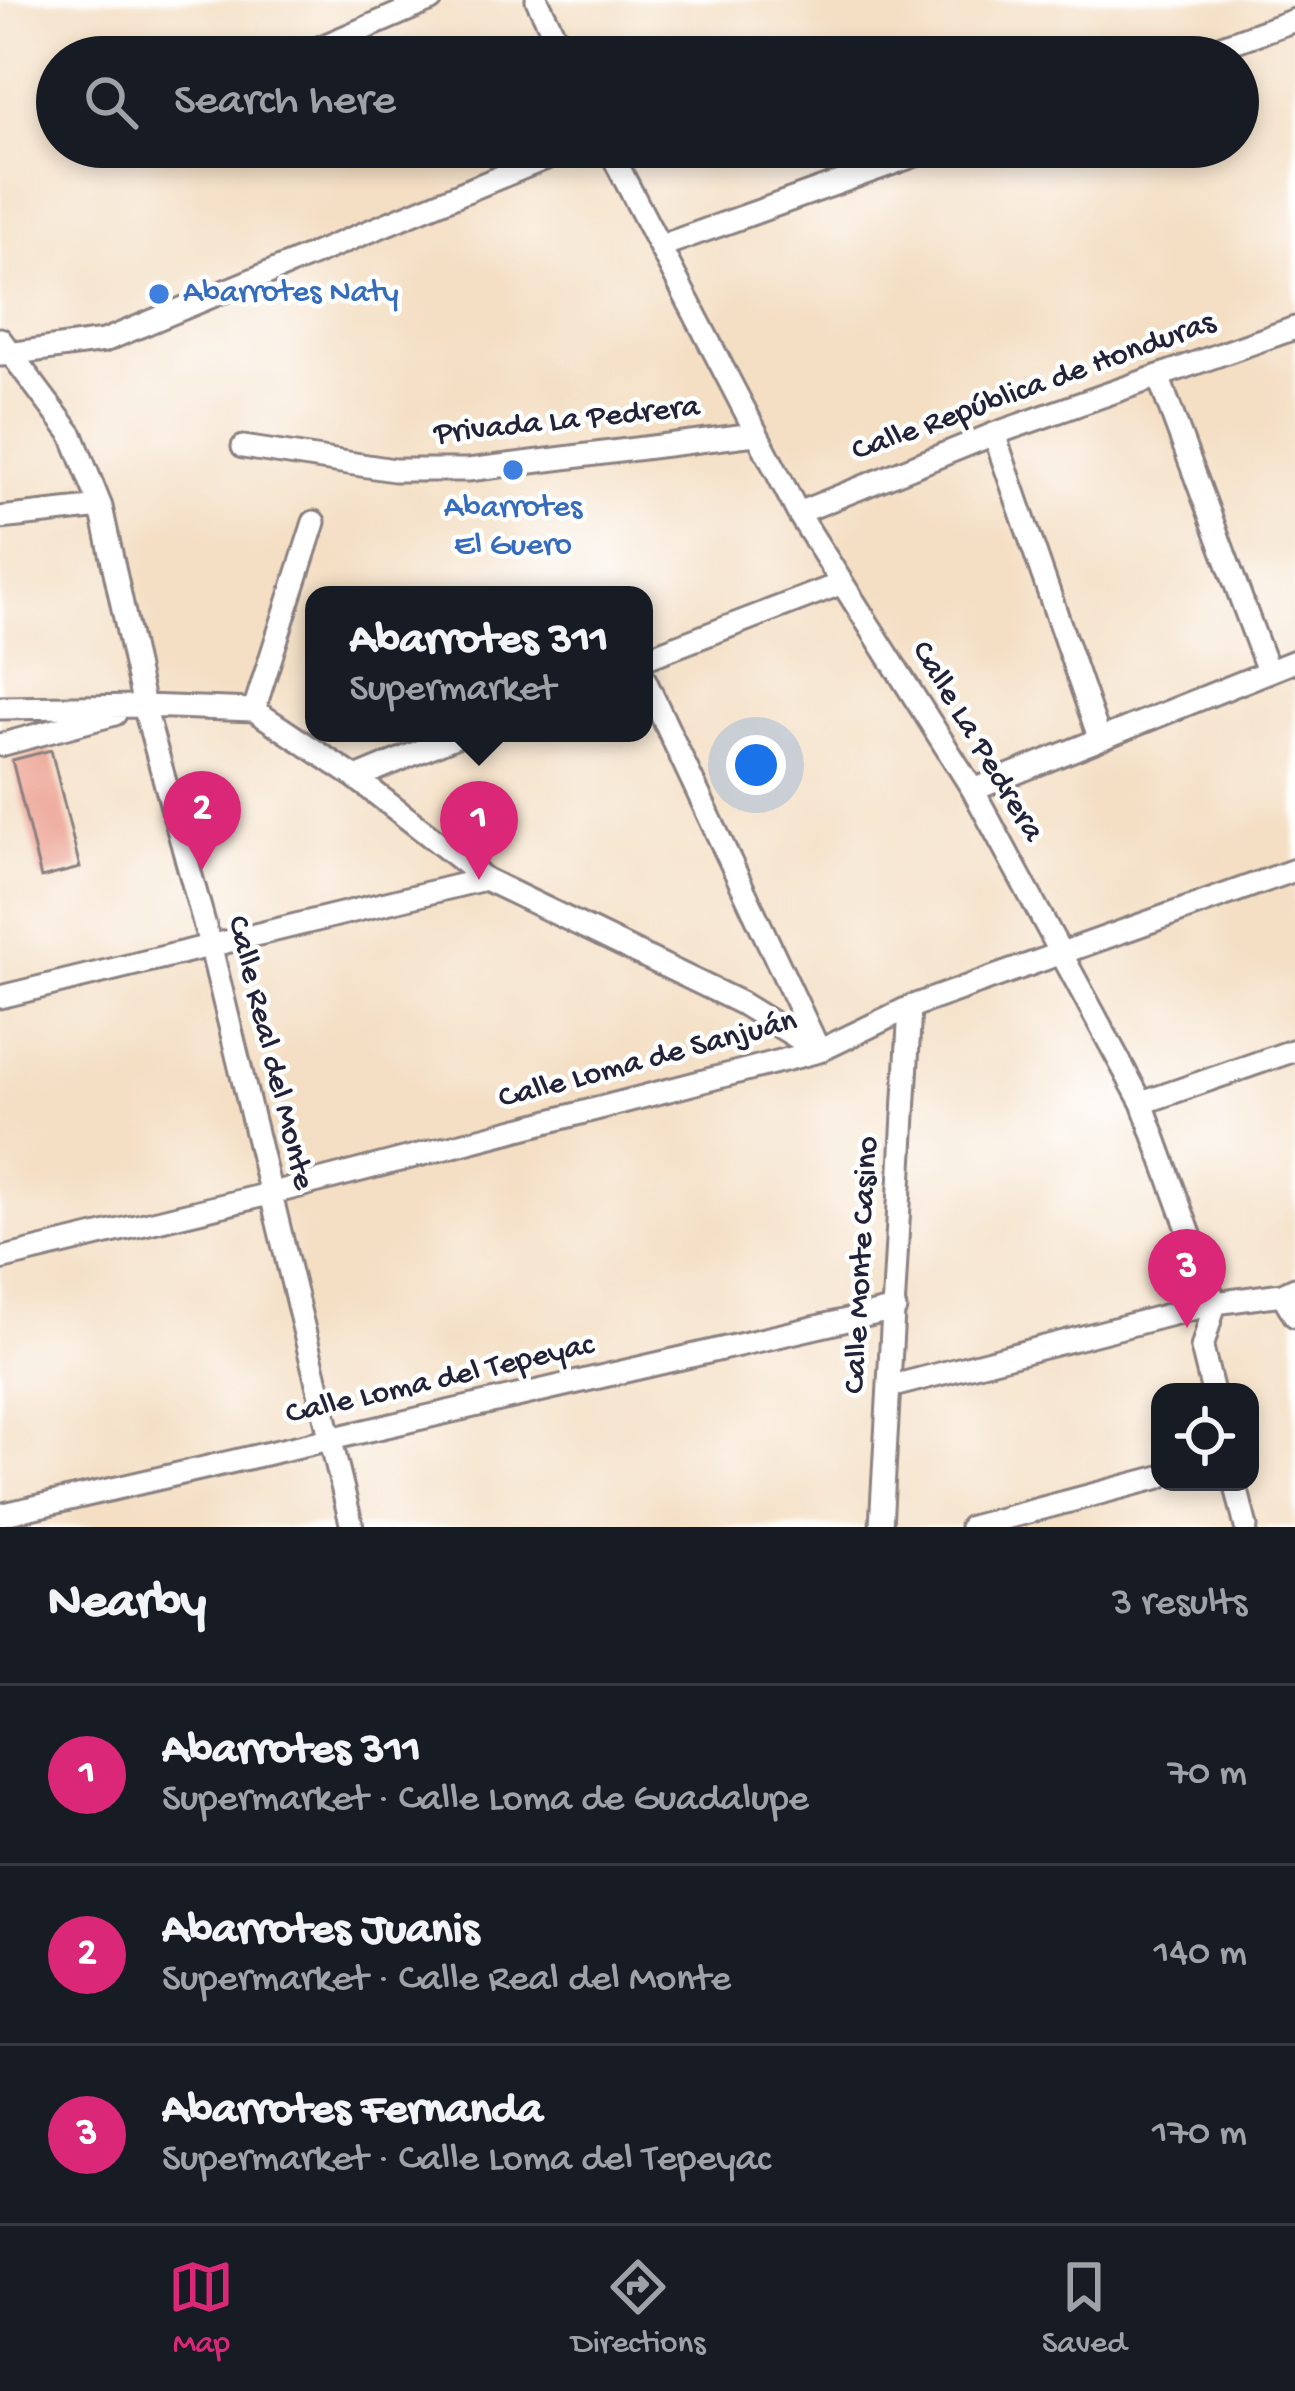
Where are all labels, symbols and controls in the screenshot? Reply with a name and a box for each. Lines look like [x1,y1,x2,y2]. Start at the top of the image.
search box [36,36,1259,168]
icon: search [78,69,144,135]
text: Search here [174,76,396,129]
place label: Abarrotes Naty [183,275,399,313]
marker: Abarrotes Naty [146,281,172,307]
street label: Calle República de Honduras [847,304,1222,471]
street label: Privada La Pedrera [431,389,703,455]
marker: Abarrotes El Guero [500,457,526,483]
place label: Abarrotes El Guero [444,490,583,566]
popup [305,586,653,742]
text: Abarrotes 311 [349,615,609,668]
street label: Calle La Pedrera [901,635,1052,851]
text: Supermarket [349,668,556,714]
your location [726,735,786,795]
pin: 2 [163,771,241,870]
pin: 1 [440,781,518,880]
street label: Calle Real del Monte [217,912,322,1195]
street label: Calle Loma de Sanjuán [495,1003,801,1119]
street label: Calle Monte Casino [837,1135,889,1395]
pin: 3 [1148,1229,1226,1328]
street label: Calle Loma del Tepeyac [282,1327,599,1435]
map controls [1151,1383,1259,1491]
button: locate [1151,1383,1259,1491]
text: Nearby [48,1575,206,1635]
text: 3 results [1112,1582,1247,1628]
text: Abarrotes 311 [162,1725,421,1778]
text: 1 [79,1752,95,1798]
text: 70 m [1168,1752,1247,1798]
text: Supermarket · Calle Loma de Guadalupe [162,1778,809,1824]
text: Abarrotes Juanis [162,1905,479,1958]
text: 2 [77,1932,97,1978]
text: 140 m [1154,1932,1247,1978]
text: Supermarket · Calle Real del Monte [162,1958,731,2004]
text: Abarrotes Fernanda [162,2085,543,2138]
text: 3 [77,2112,97,2158]
text: 170 m [1152,2112,1247,2158]
text: Supermarket · Calle Loma del Tepeyac [162,2138,771,2184]
tab: Map [168,2254,234,2364]
tab: Directions [571,2254,705,2364]
tab: Saved [1042,2254,1127,2364]

